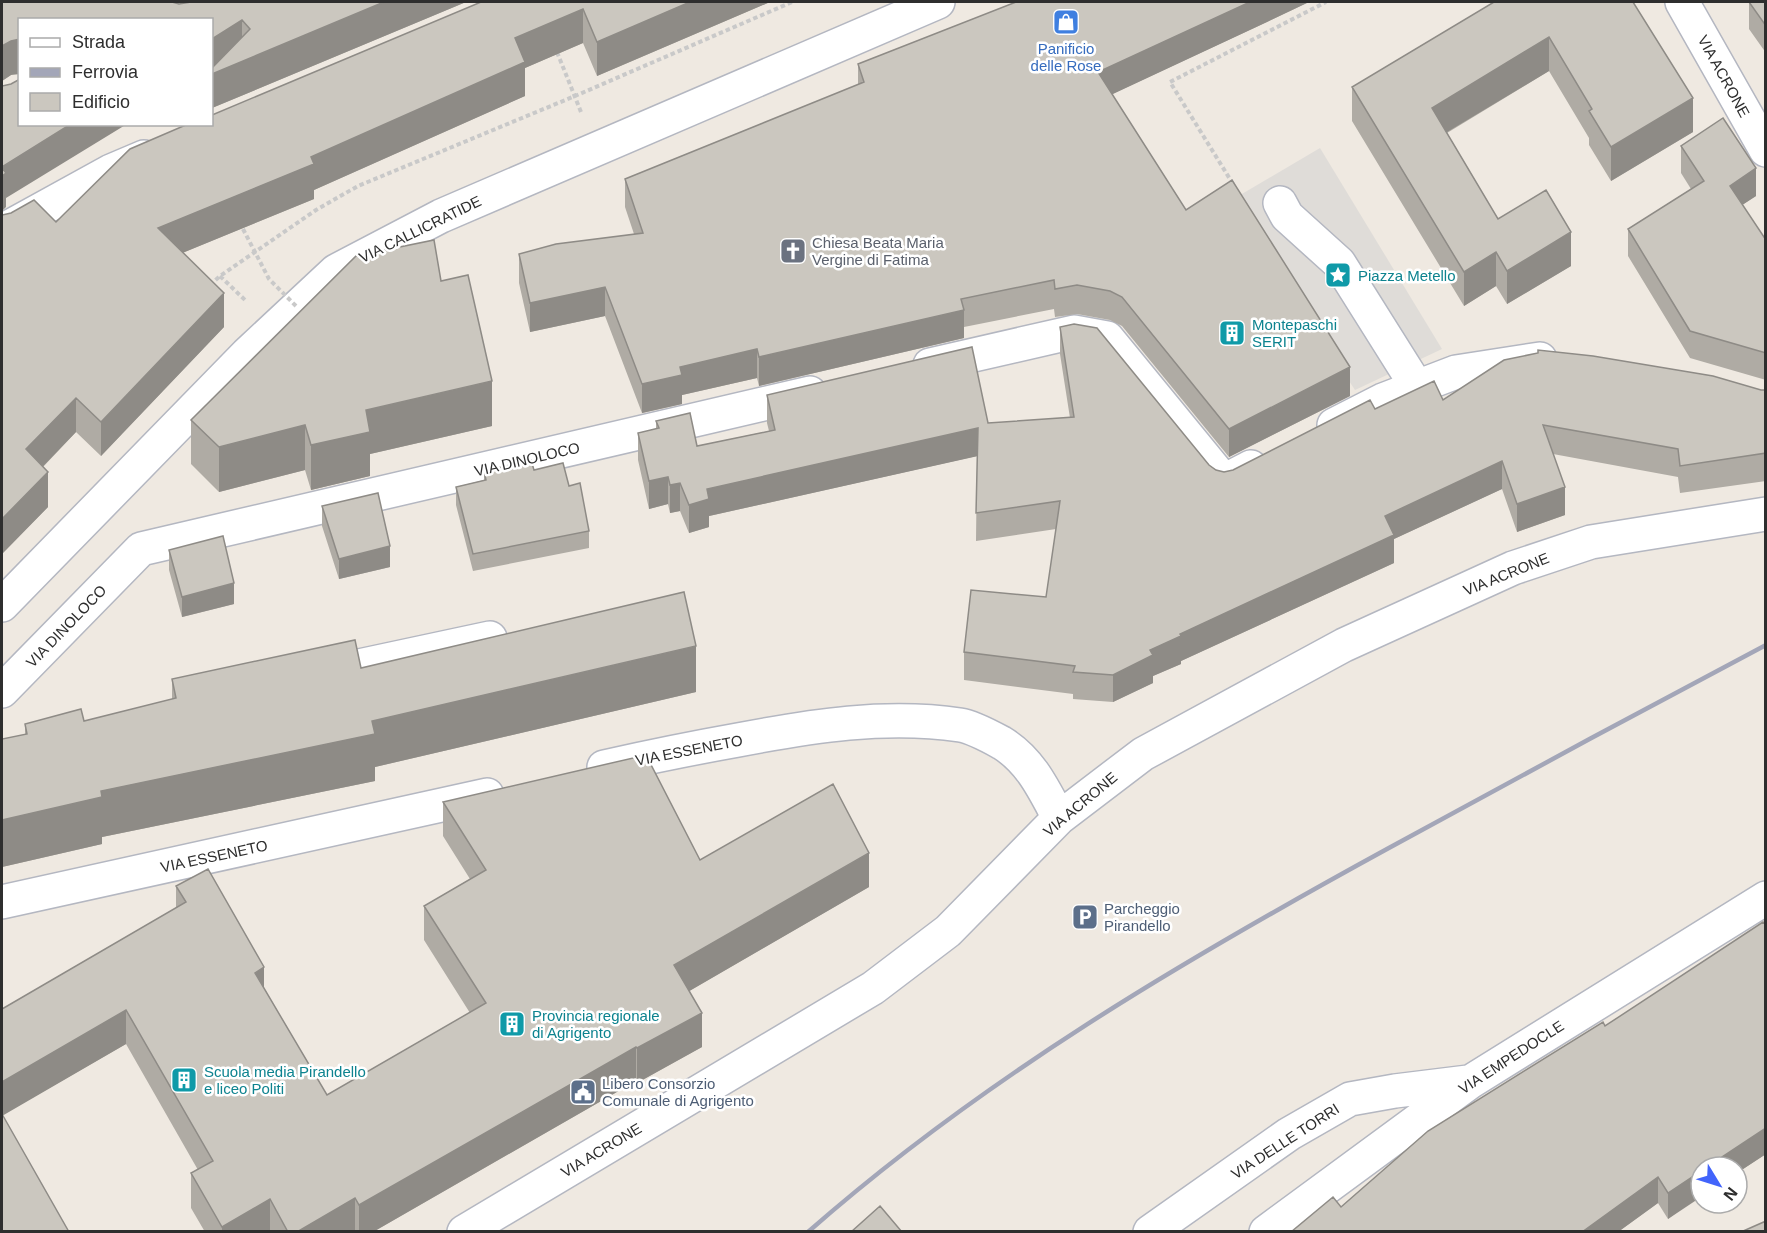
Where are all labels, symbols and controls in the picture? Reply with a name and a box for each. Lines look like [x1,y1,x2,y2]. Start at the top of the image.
shop icon: Panificio delle Rose [1051,7,1081,37]
legend [18,18,213,126]
text: Strada [72,32,126,52]
street label: VIA ACRONE [1695,32,1753,120]
place label: Panificio delle Rose [1031,40,1101,74]
text: Ferrovia [72,62,139,82]
text: Edificio [72,92,130,112]
street label: VIA CALLICRATIDE [356,192,484,266]
place label: Chiesa Beata Maria Vergine di Fatima [812,234,944,268]
church icon: Chiesa Beata Maria Vergine di Fatima [778,236,808,266]
place icon: Piazza Metello [1323,260,1353,290]
place label: Piazza Metello [1358,267,1456,284]
place label: Montepaschi SERIT [1252,316,1337,350]
building icon: Montepaschi SERIT [1217,318,1247,348]
street label: VIA DINOLOCO [473,439,581,479]
street label: VIA ACRONE [1461,549,1551,599]
street label: VIA DINOLOCO [23,581,109,671]
street label: VIA ESSENETO [634,731,744,769]
street label: VIA ACRONE [1040,768,1120,840]
street label: VIA ESSENETO [159,836,269,876]
place label: Parcheggio Pirandello [1104,900,1180,934]
parking icon: Parcheggio Pirandello [1070,902,1100,932]
place label: Provincia regionale di Agrigento [532,1007,660,1041]
building icon: Provincia regionale di Agrigento [497,1009,527,1039]
street label: VIA EMPEDOCLE [1455,1017,1567,1097]
place label: Scuola media Pirandello e liceo Politi [204,1063,366,1097]
building icon: Scuola media Pirandello e liceo Politi [169,1065,199,1095]
place label: Libero Consorzio Comunale di Agrigento [602,1075,754,1109]
public building icon: Libero Consorzio Comunale di Agrigento [568,1077,598,1107]
street label: VIA DELLE TORRI [1228,1100,1342,1182]
street label: VIA ACRONE [558,1119,644,1181]
north arrow [1689,1155,1749,1215]
text: N [1720,1184,1741,1204]

